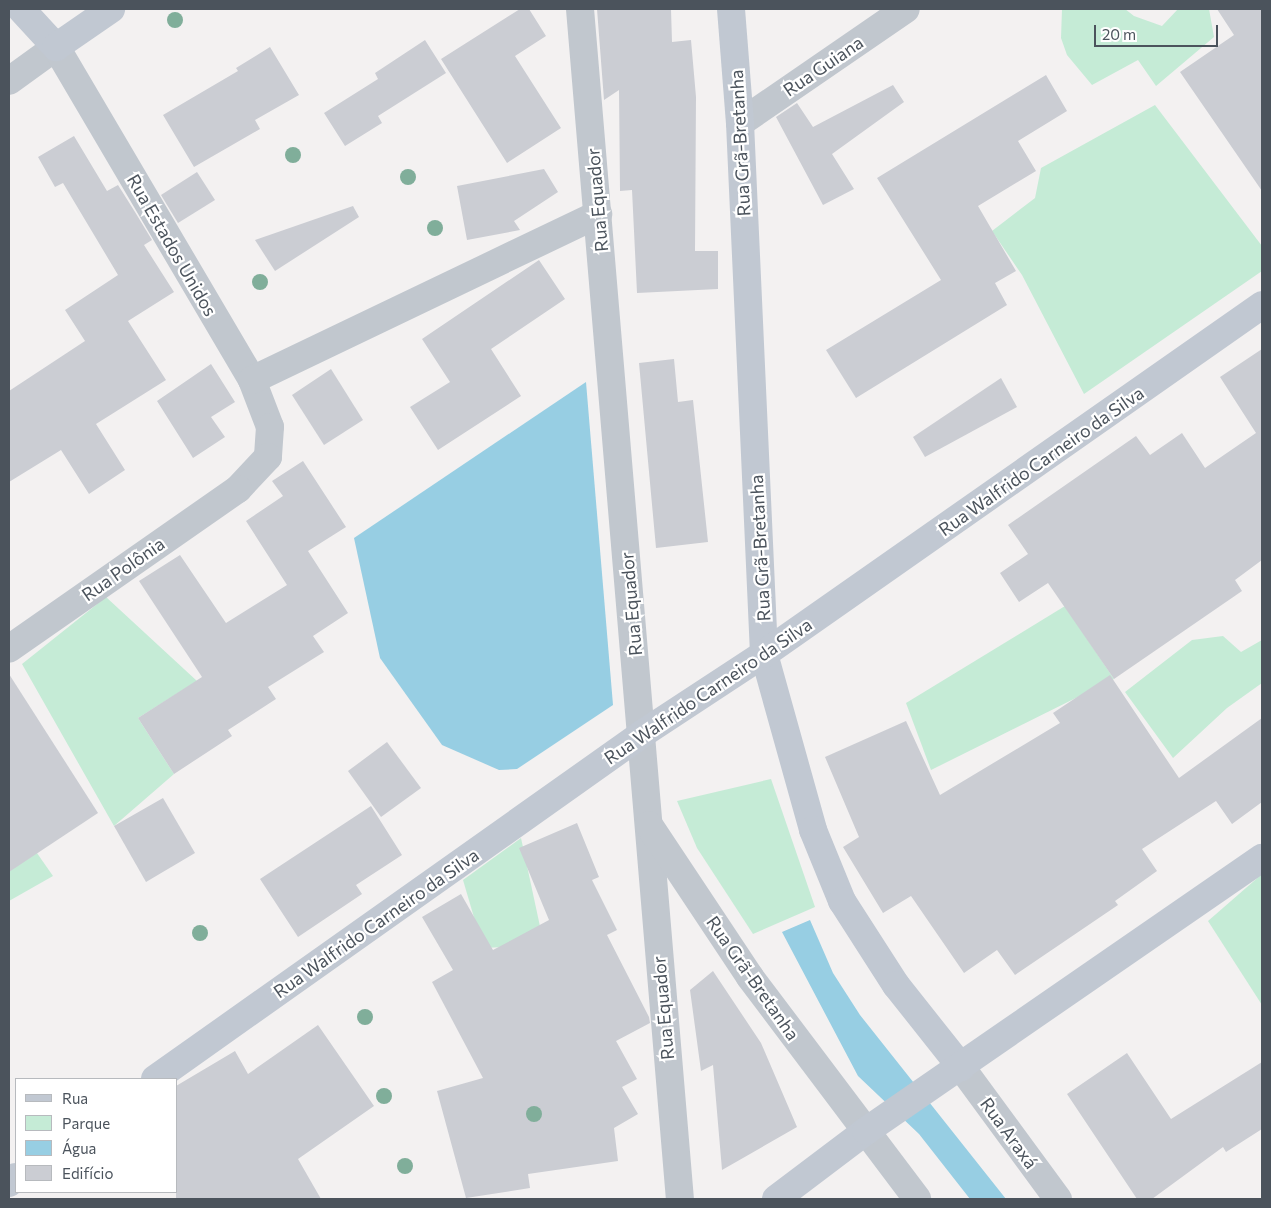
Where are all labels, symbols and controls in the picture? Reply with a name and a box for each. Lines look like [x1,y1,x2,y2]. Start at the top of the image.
scale bar [1096,15,1220,47]
text: 20 m [1102,25,1136,43]
street label: Rua Guiana [779,31,867,101]
street label: Rua Grã-Bretanha [725,69,755,217]
street label: Rua Equador [582,147,612,253]
street label: Rua Estados Unidos [123,170,221,320]
street label: Rua Walfrido Carneiro da Silva [934,382,1148,540]
street label: Rua Grã-Bretanha [745,474,775,622]
street label: Rua Polônia [77,533,169,605]
street label: Rua Equador [616,551,646,657]
street label: Rua Walfrido Carneiro da Silva [600,613,816,769]
street label: Rua Walfrido Carneiro da Silva [269,844,483,1002]
street label: Rua Grã-Bretanha [702,912,804,1044]
street label: Rua Equador [648,955,678,1061]
legend [15,1078,178,1193]
text: Rua [62,1089,88,1107]
street label: Rua Araxá [976,1093,1042,1173]
text: Parque [62,1114,110,1132]
text: Água [62,1139,96,1157]
text: Edifício [62,1164,113,1182]

